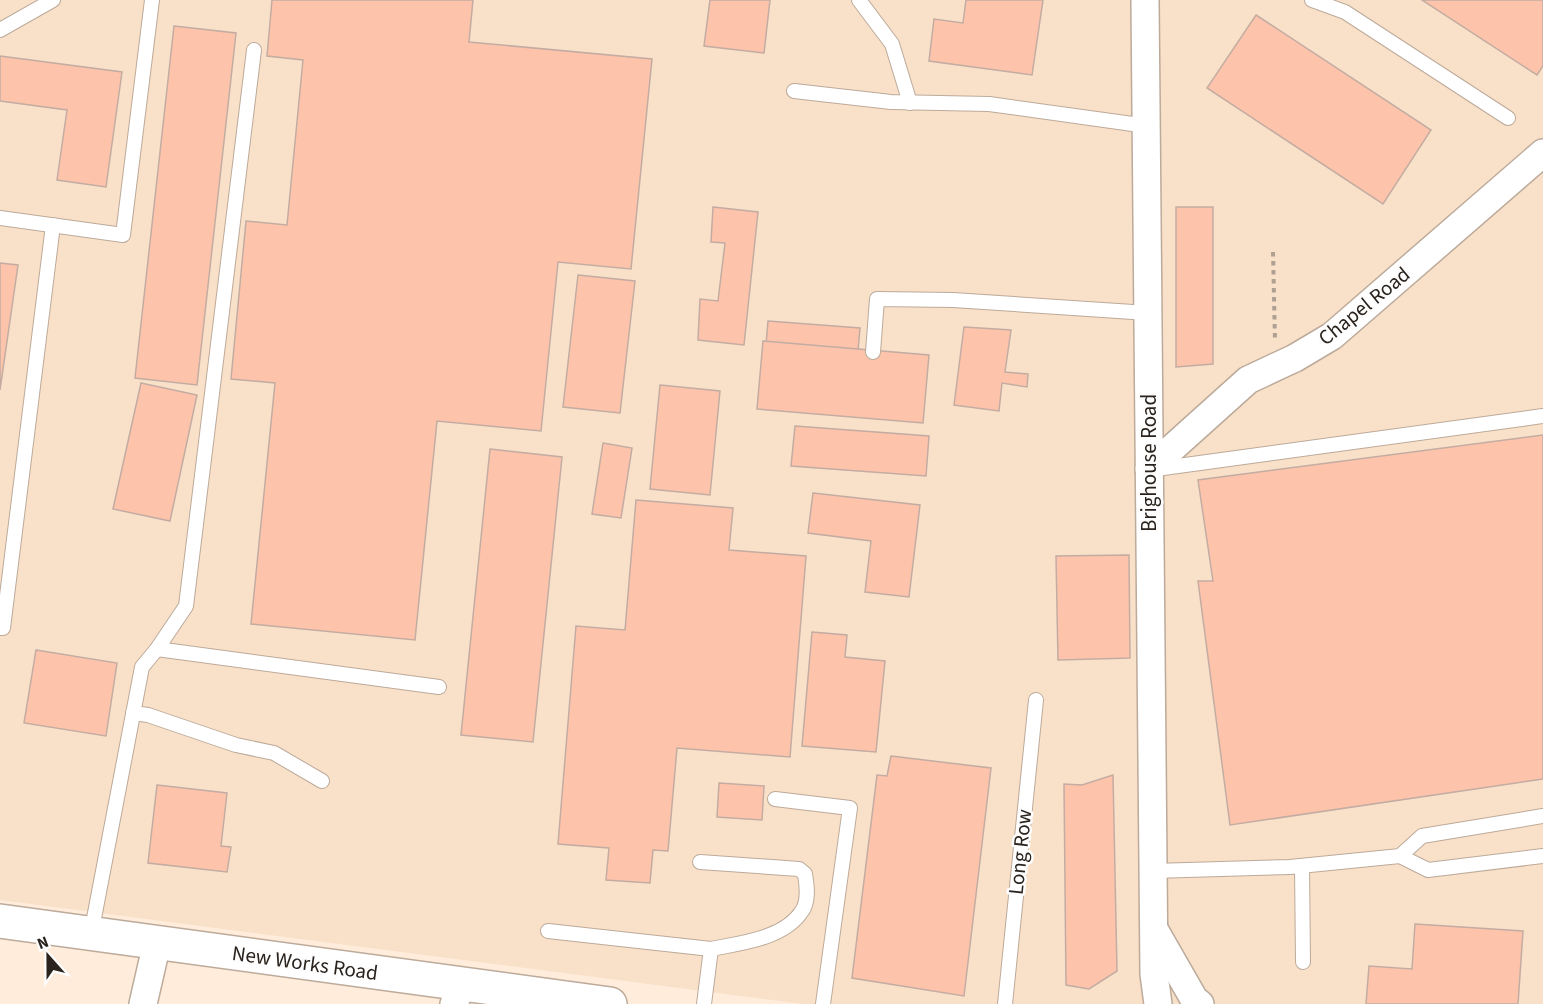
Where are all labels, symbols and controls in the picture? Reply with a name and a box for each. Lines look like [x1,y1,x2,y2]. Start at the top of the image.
street label: Chapel Road [1312,260,1416,352]
street label: Brighouse Road [1134,394,1164,532]
street label: Long Row [1001,808,1039,896]
north arrow [18,926,78,986]
text: N [34,931,52,955]
street label: New Works Road [230,938,380,988]

